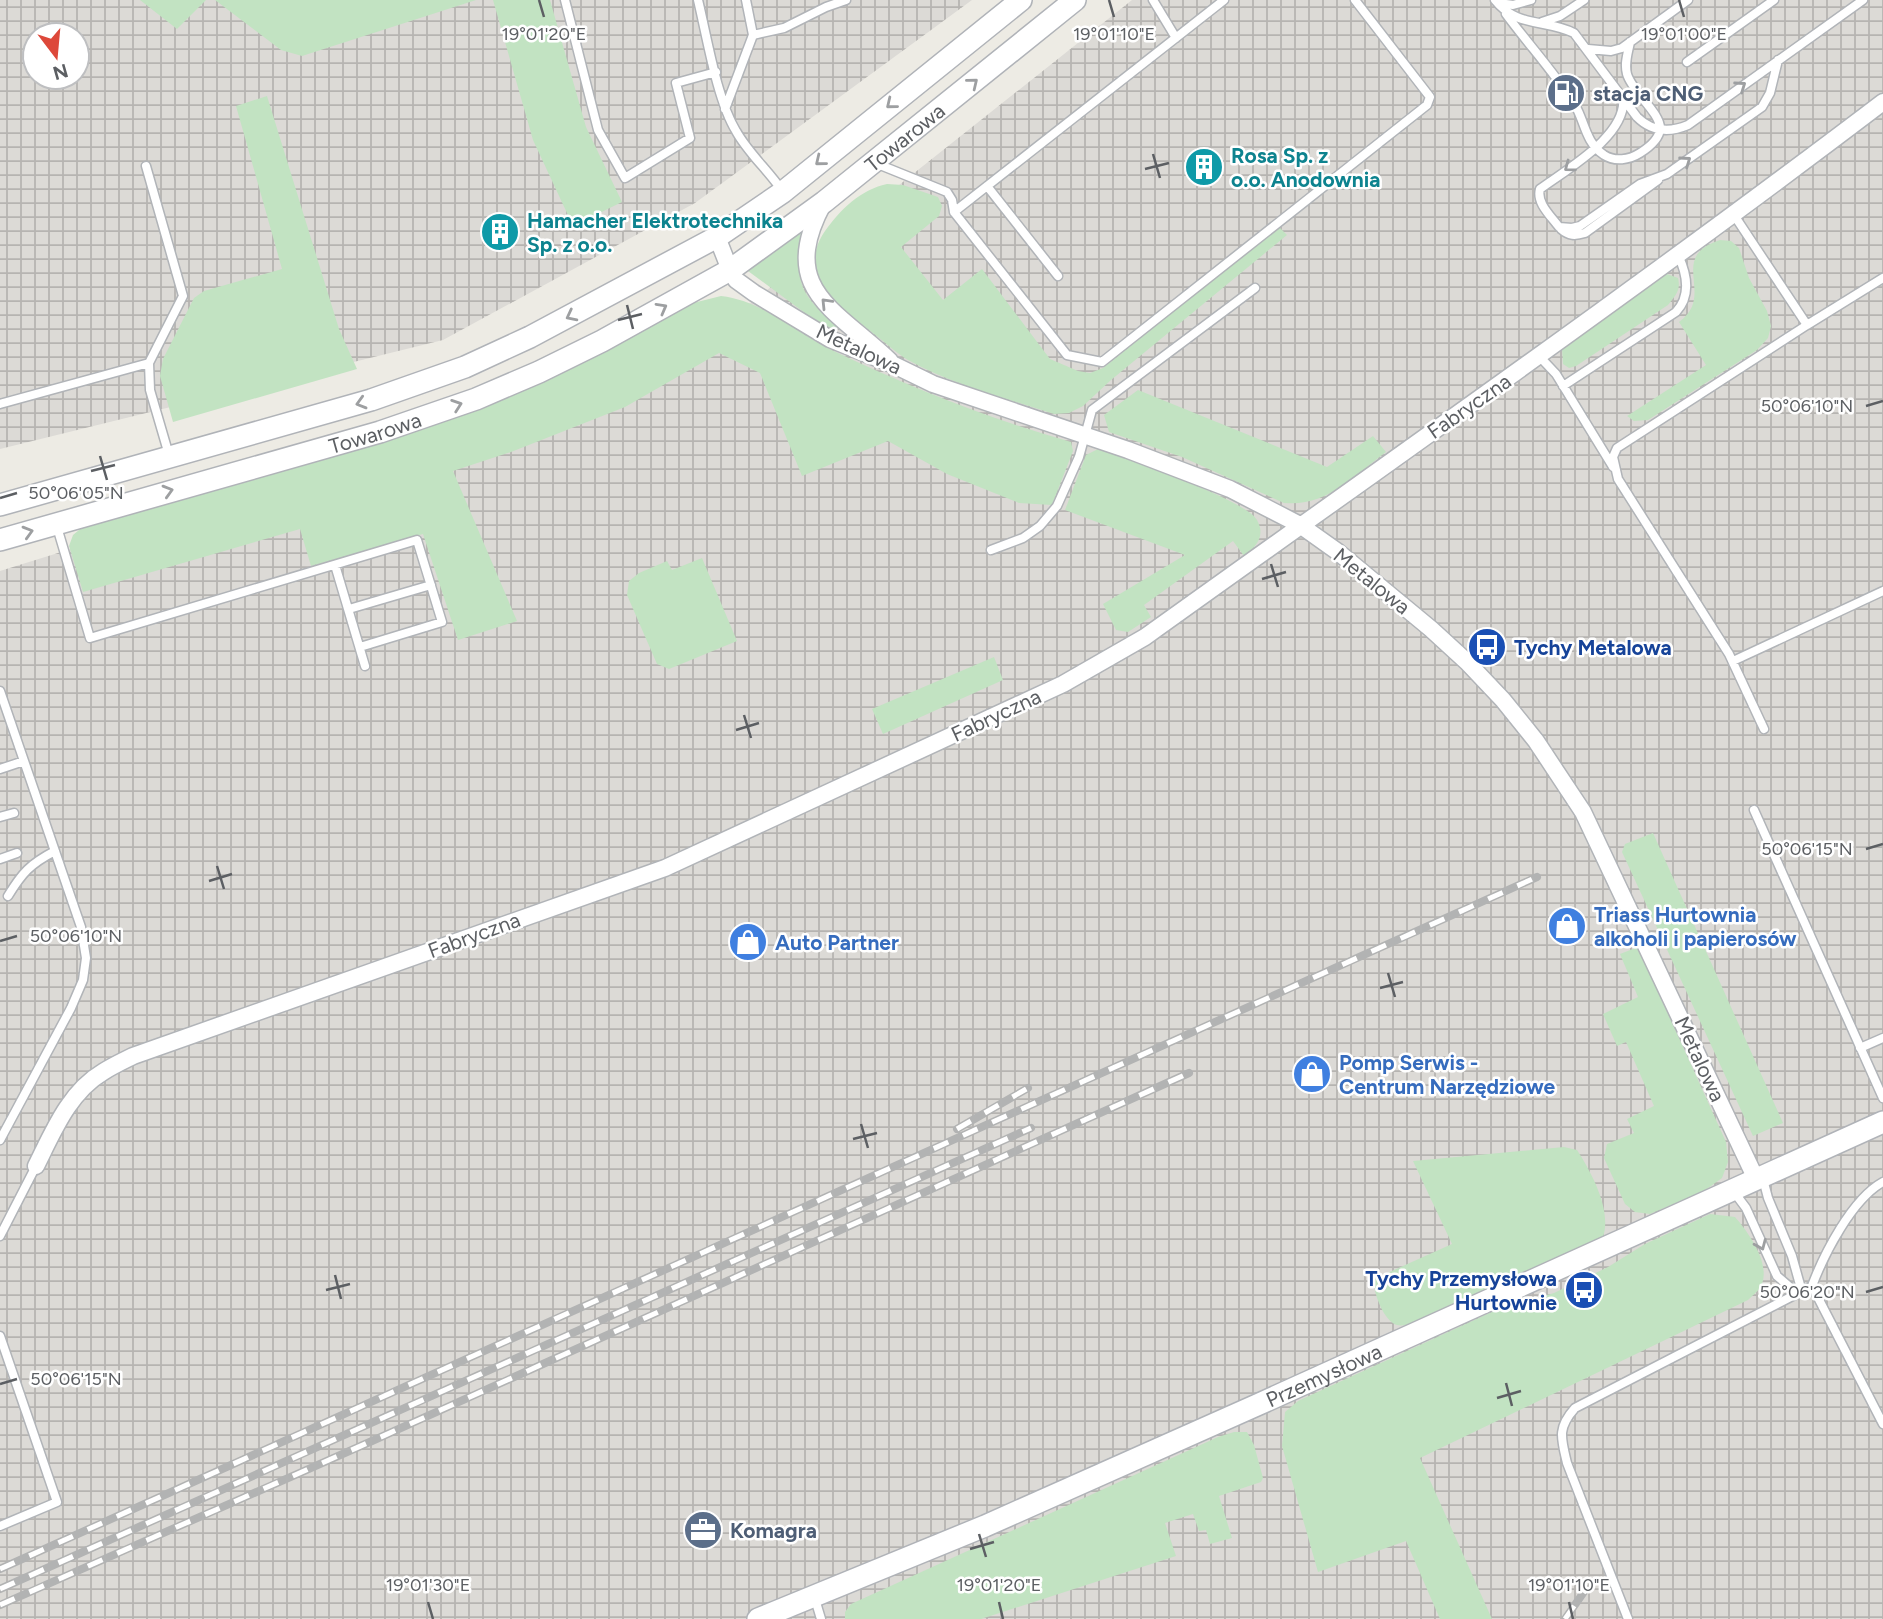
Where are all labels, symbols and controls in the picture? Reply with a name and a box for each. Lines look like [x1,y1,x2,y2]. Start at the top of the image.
north arrow [21,21,91,91]
text: 19°01'20"E [502,23,586,45]
text: 19°01'10"E [1073,23,1155,45]
text: 19°01'00"E [1641,23,1727,45]
text: N [50,59,71,85]
fuel station icon: stacja CNG [1545,72,1587,114]
one-way arrow [965,79,978,91]
place label: stacja CNG [1593,81,1703,106]
one-way arrow [1733,82,1746,95]
one-way arrow [887,96,900,108]
street label: Towarowa [860,98,949,177]
place label: Rosa Sp. z o.o. Anodownia [1231,143,1380,192]
building icon: Rosa Sp. z o.o. Anodownia [1183,146,1225,188]
one-way arrow [816,153,828,166]
one-way arrow [1678,157,1691,169]
one-way arrow [1564,159,1577,171]
place label: Hamacher Elektrotechnika Sp. z o.o. [527,208,783,257]
building icon: Hamacher Elektrotechnika Sp. z o.o. [479,211,521,253]
one-way arrow [821,298,834,311]
one-way arrow [655,303,667,316]
one-way arrow [566,308,578,321]
street label: Metalowa [812,318,906,380]
street label: Fabryczna [1422,368,1516,444]
one-way arrow [355,394,367,409]
text: 50°06'10"N [1761,395,1853,417]
one-way arrow [450,399,462,413]
street label: Towarowa [326,406,424,458]
text: 50°06'05"N [28,482,124,504]
one-way arrow [162,485,174,500]
one-way arrow [22,526,34,540]
street label: Metalowa [1329,543,1415,619]
bus stop icon: Tychy Metalowa [1466,626,1508,668]
place label: Tychy Metalowa [1514,635,1672,660]
street label: Fabryczna [947,683,1045,747]
text: 50°06'15"N [1761,838,1853,860]
place label: Triass Hurtownia alkoholi i papierosów [1594,902,1797,951]
shop icon: Triass Hurtownia alkoholi i papierosów [1546,905,1588,947]
street label: Fabryczna [424,907,524,963]
shop icon: Auto Partner [727,921,769,963]
text: 50°06'10"N [30,925,122,947]
place label: Auto Partner [775,930,899,955]
street label: Metalowa [1669,1012,1731,1106]
place label: Pomp Serwis - Centrum Narzędziowe [1339,1050,1555,1099]
shop icon: Pomp Serwis - Centrum Narzędziowe [1291,1053,1333,1095]
one-way arrow [1753,1238,1767,1250]
place label: Tychy Przemysłowa Hurtownie [1365,1266,1557,1315]
bus stop icon: Tychy Przemysłowa Hurtownie [1563,1269,1605,1311]
text: 50°06'20"N [1759,1281,1855,1303]
street label: Przemysłowa [1262,1338,1385,1412]
text: 50°06'15"N [30,1368,122,1390]
office icon: Komagra [682,1509,724,1551]
place label: Komagra [730,1518,817,1543]
text: 19°01'30"E [386,1574,470,1596]
text: 19°01'20"E [957,1574,1041,1596]
text: 19°01'10"E [1528,1574,1610,1596]

